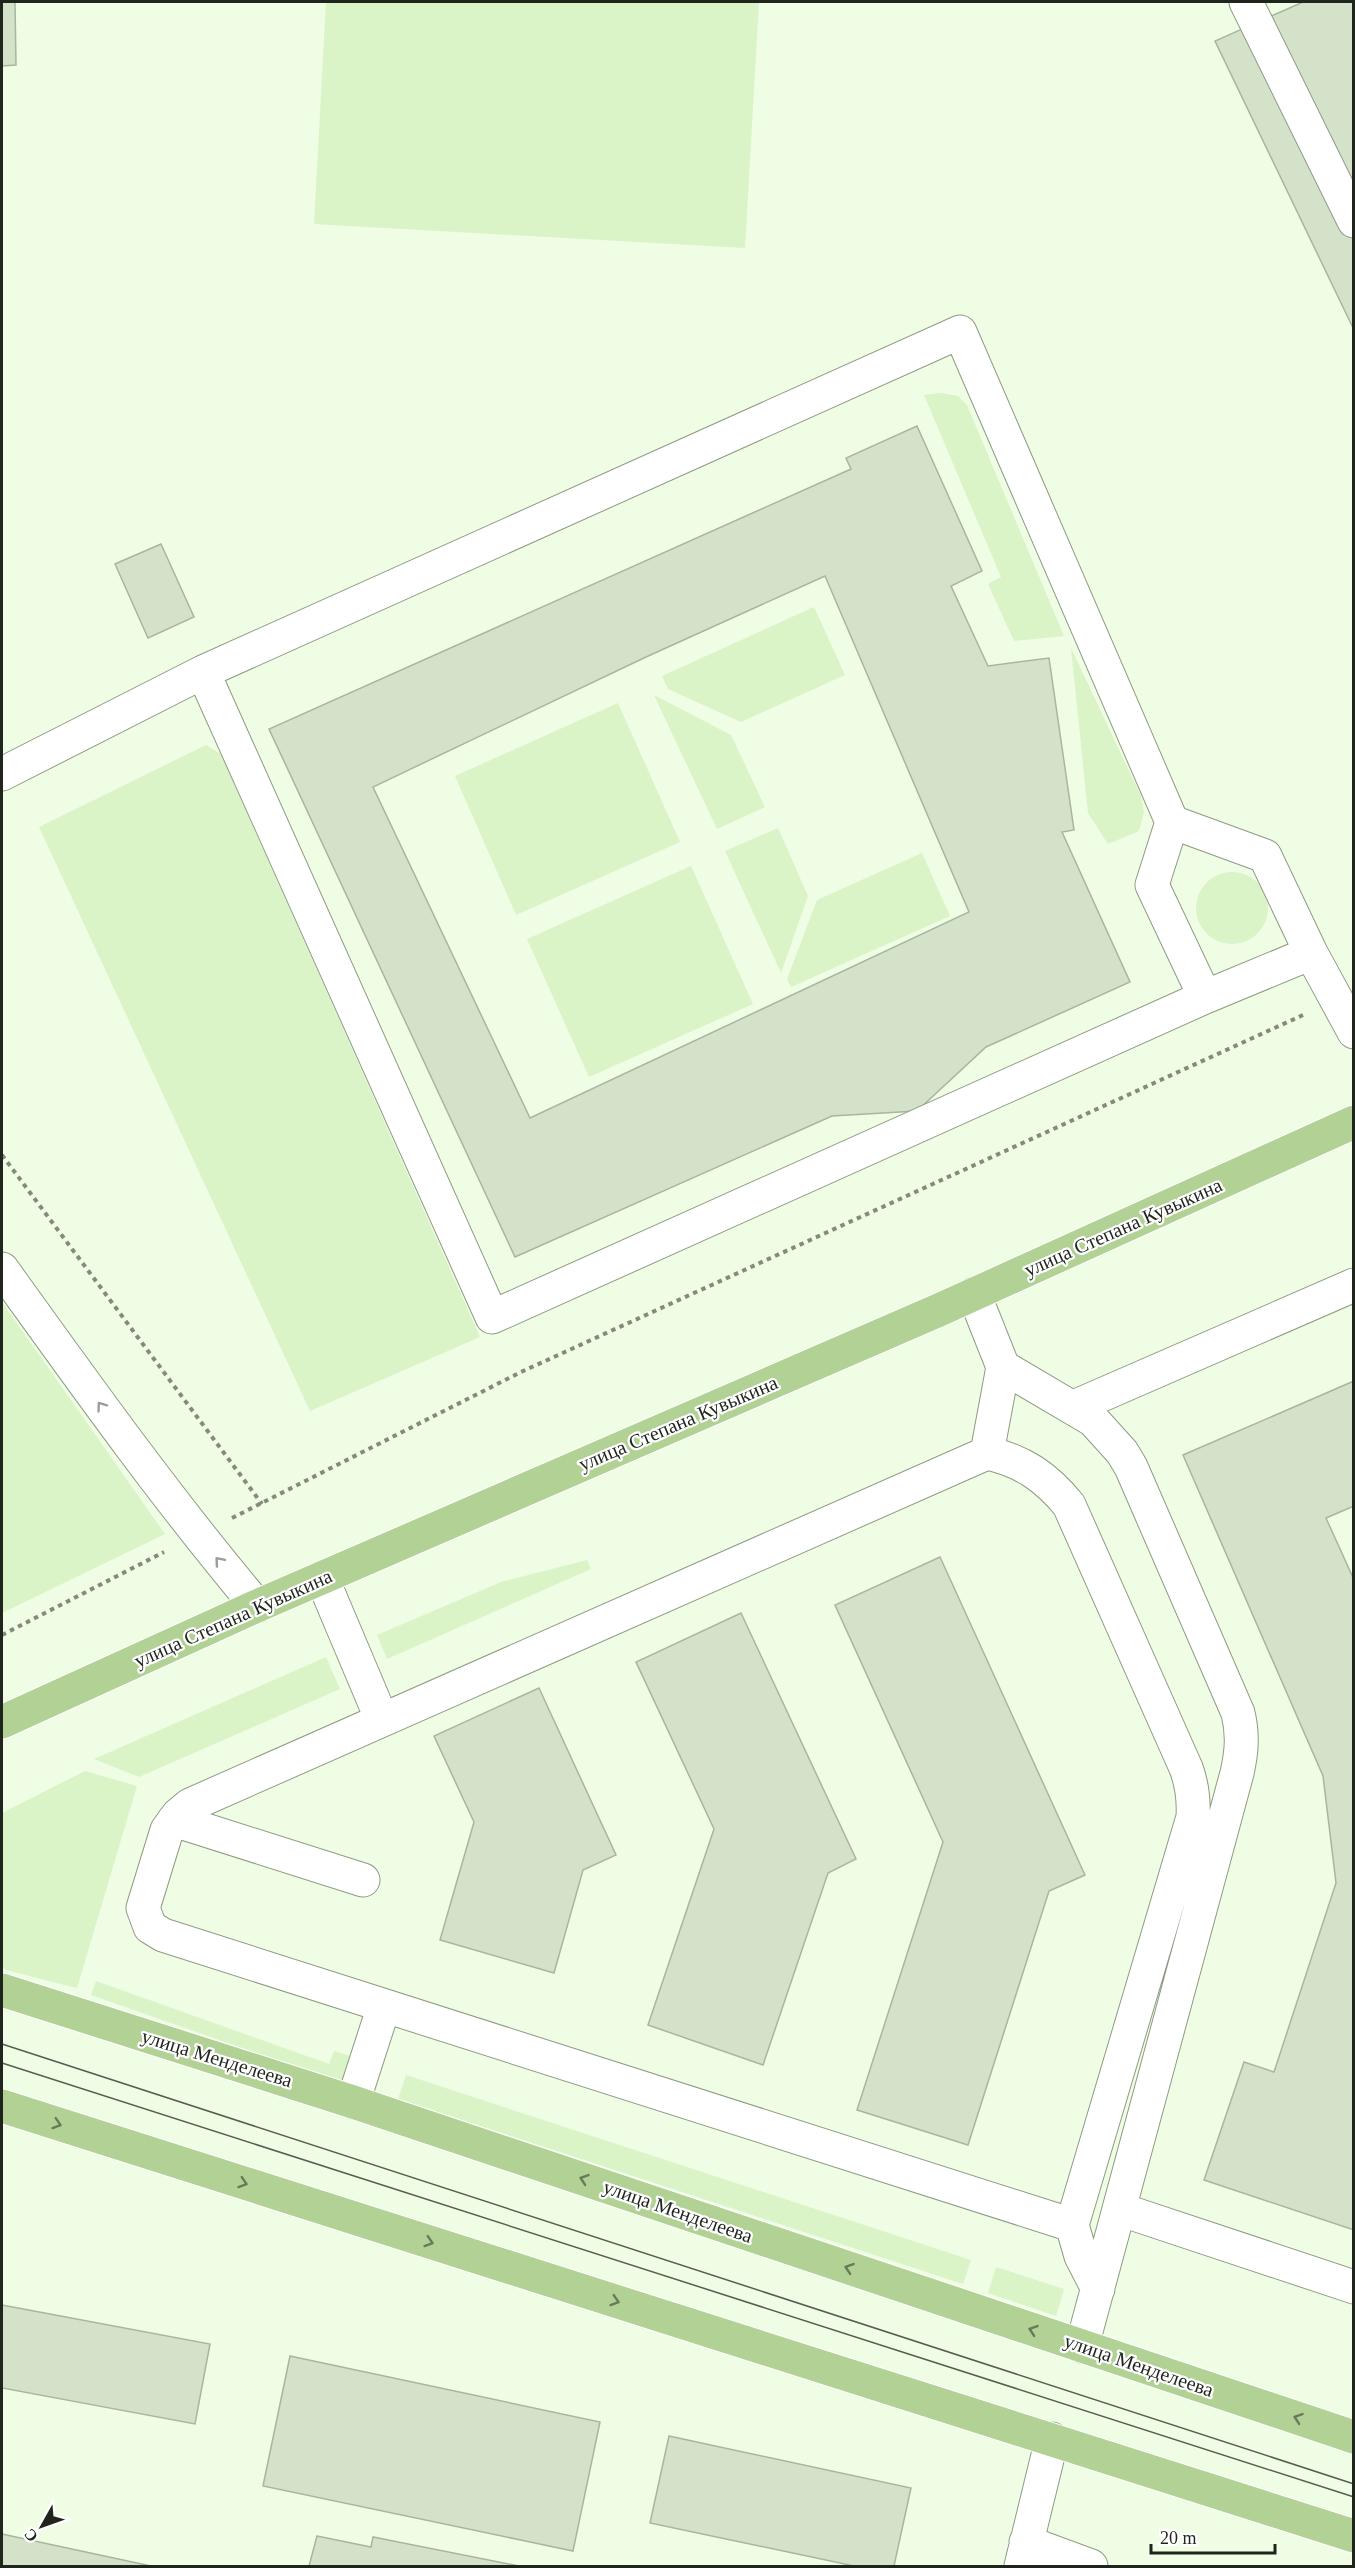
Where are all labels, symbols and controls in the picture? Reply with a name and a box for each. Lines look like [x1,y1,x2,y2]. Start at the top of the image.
street label: улица Степана Кувыкина [1021,1173,1226,1281]
street label: улица Степана Кувыкина [575,1371,781,1476]
one-way arrow [97,1402,108,1413]
one-way arrow [215,1557,226,1568]
street label: улица Степана Кувыкина [131,1564,336,1672]
street label: улица Менделеева [139,2025,295,2092]
one-way arrow [51,2117,62,2129]
one-way arrow [579,2174,590,2186]
one-way arrow [237,2175,248,2188]
street label: улица Менделеева [600,2175,756,2248]
one-way arrow [423,2234,434,2247]
one-way arrow [844,2262,855,2275]
one-way arrow [609,2293,620,2306]
one-way arrow [1028,2324,1039,2337]
street label: улица Менделеева [1061,2329,1217,2402]
one-way arrow [1293,2413,1304,2426]
north arrow [12,2496,72,2556]
scale bar [1151,2517,1276,2555]
text: С [21,2525,41,2545]
text: 20 m [1160,2528,1197,2548]

